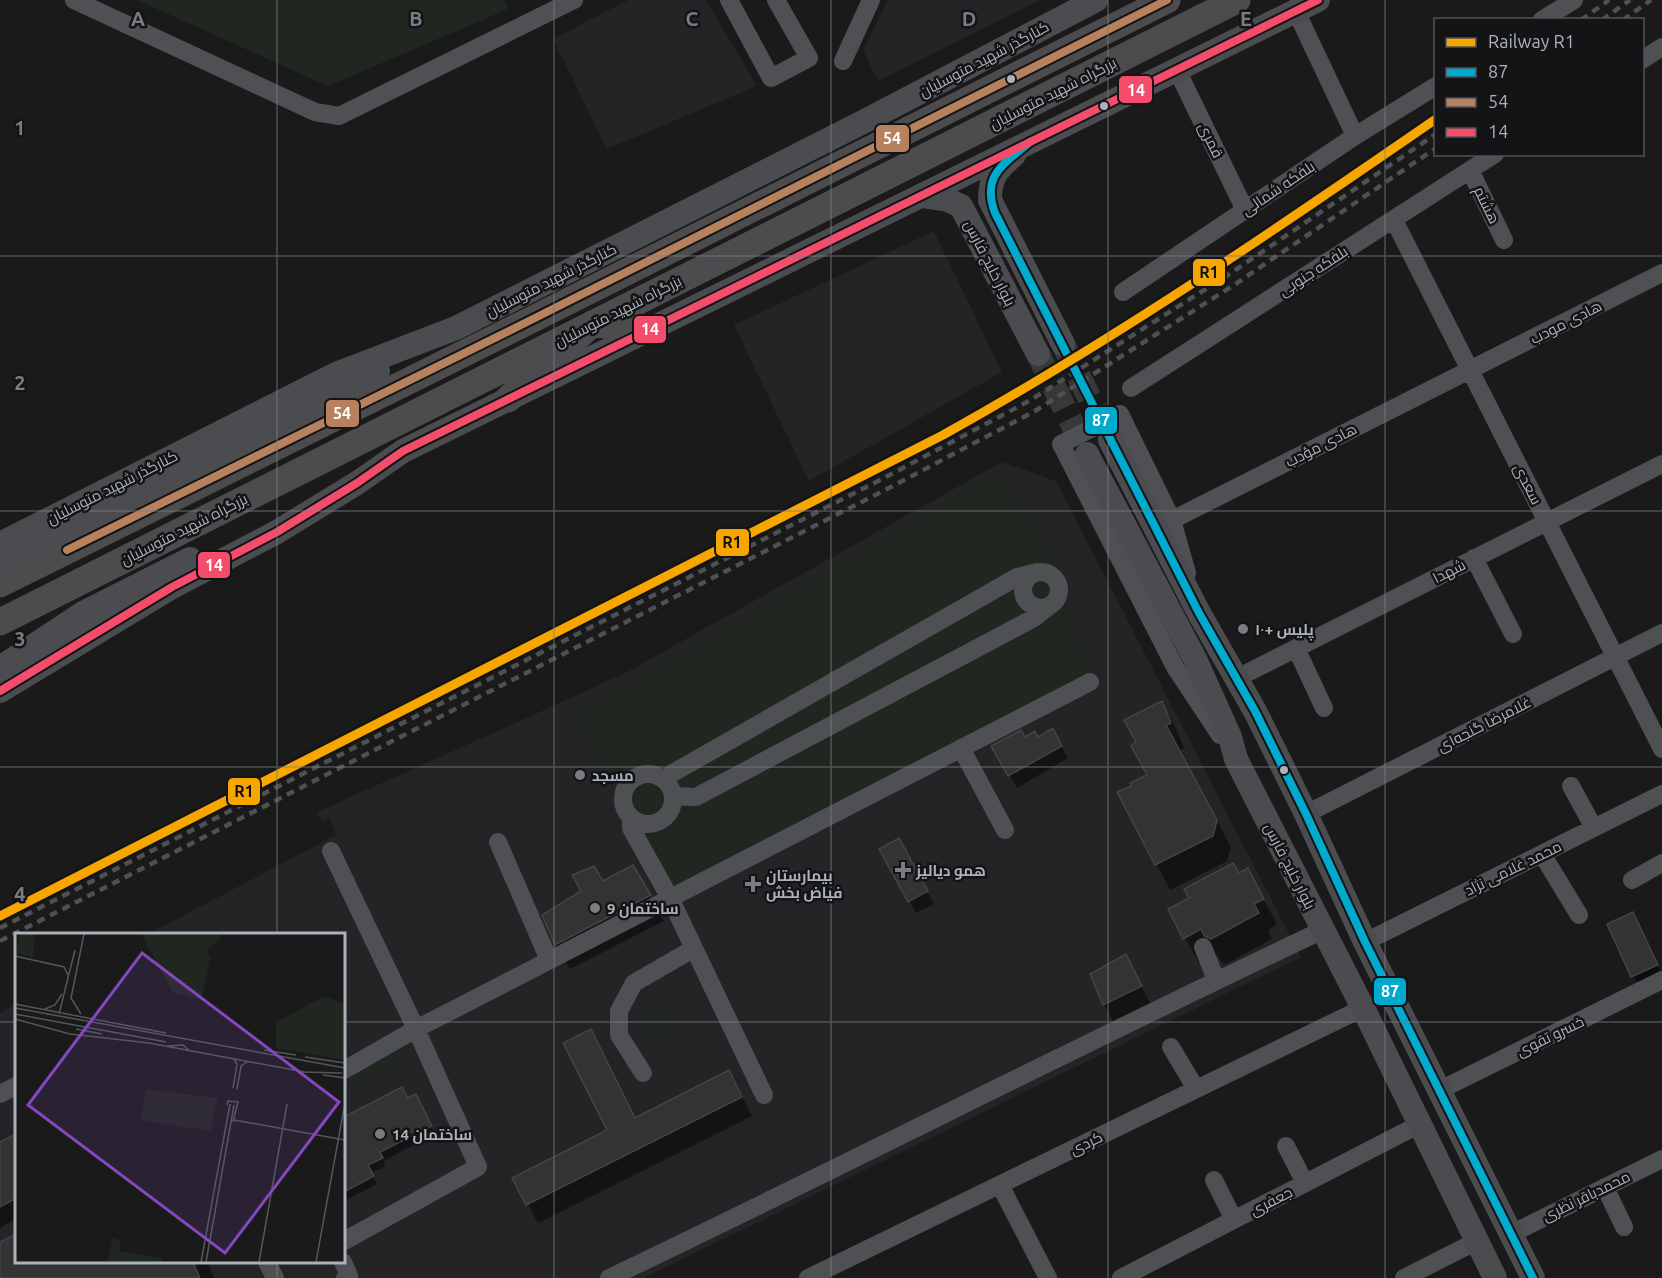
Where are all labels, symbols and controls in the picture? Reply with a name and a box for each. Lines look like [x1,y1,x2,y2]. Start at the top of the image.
text: A [131,7,145,30]
text: B [409,7,423,30]
text: C [686,7,699,30]
text: D [962,7,976,30]
text: E [1240,7,1252,30]
street label: کنارگذر شهید متوسلیان [916,18,1053,102]
legend [1434,18,1644,156]
text: Railway R1 [1488,31,1575,51]
street label: بزرگراه شهید متوسلیان [987,54,1120,134]
text: 87 [1488,61,1508,81]
unlabelled marker [1005,73,1017,85]
line badge: 14 [1118,75,1153,104]
text: 14 [1127,81,1145,99]
text: 54 [1488,91,1508,111]
unlabelled marker [1098,100,1110,112]
text: 1 [14,116,26,139]
street label: قمری [1193,120,1227,161]
text: 14 [1488,121,1508,141]
line badge: 54 [875,124,910,153]
text: 54 [883,129,901,147]
street label: بلفکه شمالی [1238,157,1319,220]
street label: هشتم [1469,184,1503,227]
street label: بلوار خلیج فارس [958,217,1019,310]
street label: کنارگذر شهید متوسلیان [483,240,620,322]
street label: بلفکه جنوبی [1275,242,1352,301]
line badge: R1 [1192,258,1226,287]
text: R1 [1199,263,1219,281]
street label: بزرگراه شهید متوسلیان [552,272,685,352]
street label: هادی مودب [1527,297,1605,349]
line badge: 14 [633,315,667,344]
text: 14 [641,320,659,338]
text: 2 [14,371,26,394]
line badge: 54 [325,399,360,428]
text: 54 [333,404,351,422]
line badge: 87 [1084,406,1118,435]
text: 87 [1092,411,1110,429]
street label: هادی مؤدب [1282,420,1360,472]
street label: کنارگذر شهید متوسلیان [44,447,181,529]
street label: سعدی [1509,461,1545,508]
street label: بزرگراه شهید متوسلیان [118,490,251,570]
line badge: R1 [715,528,750,557]
text: R1 [722,533,742,551]
line badge: 14 [197,551,231,579]
text: 14 [205,556,223,574]
street label: شهدا [1430,556,1469,588]
place label: پلیس +۱۰ [1255,621,1314,641]
marker: پلیس +۱۰ [1236,622,1250,636]
text: 3 [14,627,26,650]
street label: غلامرضا گنجه‌ای [1434,693,1535,757]
unlabelled marker [1278,764,1290,776]
place label: مسجد [592,767,634,784]
marker: مسجد [573,768,587,782]
line badge: R1 [227,777,261,806]
text: R1 [234,782,254,800]
street label: بلوار خلیج فارس [1258,820,1319,913]
street label: محمد غلامی نژاد [1462,837,1565,901]
marker: همو دیالیز [894,861,912,879]
place label: همو دیالیز [915,862,986,880]
place label: بیمارستان فیاض بخش [766,867,842,902]
marker: بیمارستان فیاض بخش [744,875,762,893]
text: 4 [14,882,26,905]
place label: ساختمان 9 [607,900,679,918]
marker: ساختمان 9 [588,901,602,915]
inset map [15,933,345,1263]
line badge: 87 [1373,977,1407,1006]
text: 87 [1381,982,1399,1000]
street label: خسرو تقوی [1514,1012,1587,1061]
place label: ساختمان 14 [392,1126,472,1144]
marker: ساختمان 14 [373,1127,387,1141]
street label: کردی [1067,1128,1106,1160]
street label: محمدباقر نظری [1539,1167,1634,1226]
street label: جعفری [1247,1183,1296,1221]

